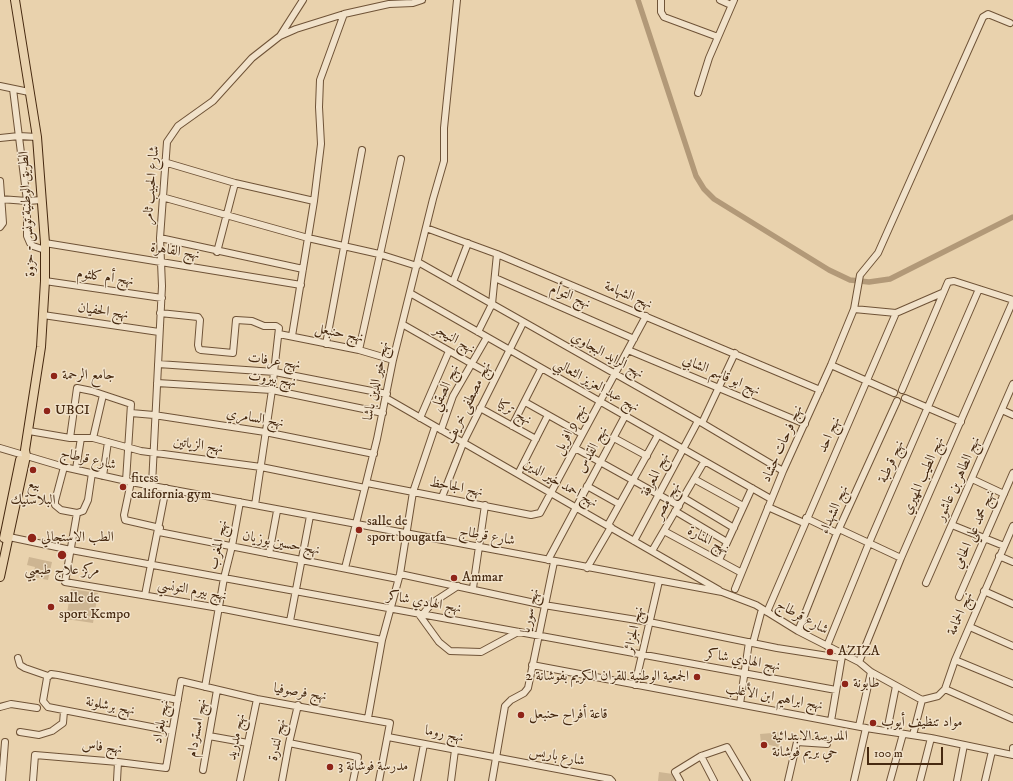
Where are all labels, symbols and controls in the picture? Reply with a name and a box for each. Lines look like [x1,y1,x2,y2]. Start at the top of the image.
street label: شارع الحبيب ثامر [140,145,164,225]
street label: الطريق الوطنية تونس - حزوة [16,151,40,277]
street label: نهج القاهرة [149,240,201,264]
street label: نهج أم كلثوم [75,266,135,290]
street label: نهج الشهامة [601,278,655,314]
street label: نهج التوأم [547,281,593,313]
street label: نهج الحفيان [76,300,130,324]
street label: نهج حنبعل [313,321,365,347]
street label: نهج النيجر [430,321,478,359]
street label: نهج الرايد البجاوي [568,329,646,383]
street label: نهج خير الدين باشا [360,340,394,422]
street label: نهج عرفات [247,350,301,374]
street label: نهج ابو قاسم الشابي [680,352,762,400]
street label: نهج عبد العزيز الثعالبي [550,356,642,416]
street label: نهج مصطفى خريف [442,359,496,447]
street label: نهج الصقلي [428,362,464,414]
place label: جامع الرحمة [62,368,115,384]
street label: نهج بيروت [247,368,297,392]
marker: جامع الرحمة [49,371,59,381]
street label: نهج تركيا [494,397,534,429]
street label: نهج 9 افريل [551,402,591,458]
place label: UBCI [55,403,90,419]
street label: نهج فرحات حشاد [759,403,807,485]
marker: UBCI [42,406,52,416]
street label: نهج السامري [225,406,285,432]
street label: نهج احد [815,414,845,456]
street label: نهج القدس [573,424,613,476]
street label: نهج الزياتين [172,434,224,458]
street label: نهج الطاهر بن عاشور [933,434,985,524]
street label: نهج الطيب المهيري [899,435,949,517]
street label: نهج قرطبة [875,438,909,486]
street label: شارع قرطاج [59,445,117,475]
street label: نهج المعرفة [638,450,674,500]
street label: نهج احمد خير الدين [520,456,600,512]
marker: بيع البلاستيك [28,465,38,475]
place label: fitess california gym [131,471,211,504]
street label: نهج الجاحظ [428,475,484,501]
place label: بيع البلاستيك [11,477,55,510]
street label: نهج مصر [651,480,685,522]
marker: fitess california gym [118,482,128,492]
street label: نهج الشهداء [817,483,853,537]
street label: نهج محمد علي الحامي [950,488,1000,572]
place label: salle de sport bougatfa [367,514,446,546]
street label: نهج المغرب [206,519,232,571]
street label: نهج المنارة [684,523,732,559]
street label: شارع قرطاج [458,524,516,550]
marker: salle de sport bougatfa [354,525,364,535]
street label: نهج حسين بوزيان [241,528,321,560]
place label: الطب الاستجالي [41,530,114,546]
marker: الطب الاستجالي [26,532,38,544]
marker: مركز علاج طبعيي [56,549,68,561]
place label: مركز علاج طبعيي [25,563,99,579]
place label: Ammar [462,570,503,586]
marker: Ammar [449,573,459,583]
street label: نهج بيرم التونسي [156,577,228,605]
street label: نهج سوريا [518,587,544,635]
street label: نهج الهادي شاكر [386,588,462,618]
street label: نهج الحمامة [944,590,978,638]
place label: salle de sport Kempo [59,591,130,624]
street label: شارع قرطاج [773,597,831,639]
marker: salle de sport Kempo [46,602,56,612]
street label: نهج الجزائر [621,605,649,655]
place label: AZIZA [838,644,880,660]
street label: نهج الهادي شاكر [705,646,781,676]
marker: AZIZA [825,647,835,657]
place label: الجمعية الوطنية للقران الكريم بفوشانة 2 [526,669,689,685]
marker: الجمعية الوطنية للقران الكريم بفوشانة 2 [692,672,702,682]
place label: طابونة [853,676,880,692]
marker: طابونة [840,679,850,689]
street label: نهج فرصوفيا [272,681,328,705]
street label: نهج ابراهيم ابن الأغلب [724,681,824,715]
street label: نهج برشلونة [84,694,136,720]
street label: نهج امستردام [185,697,211,759]
street label: نهج بلغراد [150,699,174,745]
place label: قاعة أفراح حنبعل [529,707,608,723]
marker: قاعة أفراح حنبعل [516,710,526,720]
street label: نهج مدريد [224,712,250,762]
place label: مواد تنظيف أيوب [881,715,962,731]
street label: نهج لندرة [265,717,291,763]
marker: مواد تنظيف أيوب [868,718,878,728]
street label: نهج روما [423,723,465,747]
place label: المدرسة الابتدائية حي بريم فوشانة [772,729,848,762]
street label: نهج فاس [81,738,123,758]
scale bar [869,739,945,765]
marker: المدرسة الابتدائية حي بريم فوشانة [759,740,769,750]
street label: شارع باريس [528,743,586,771]
text: 100 m [874,746,903,761]
place label: مدرسة فوشانة 3 [338,759,408,775]
marker: مدرسة فوشانة 3 [325,762,335,772]

